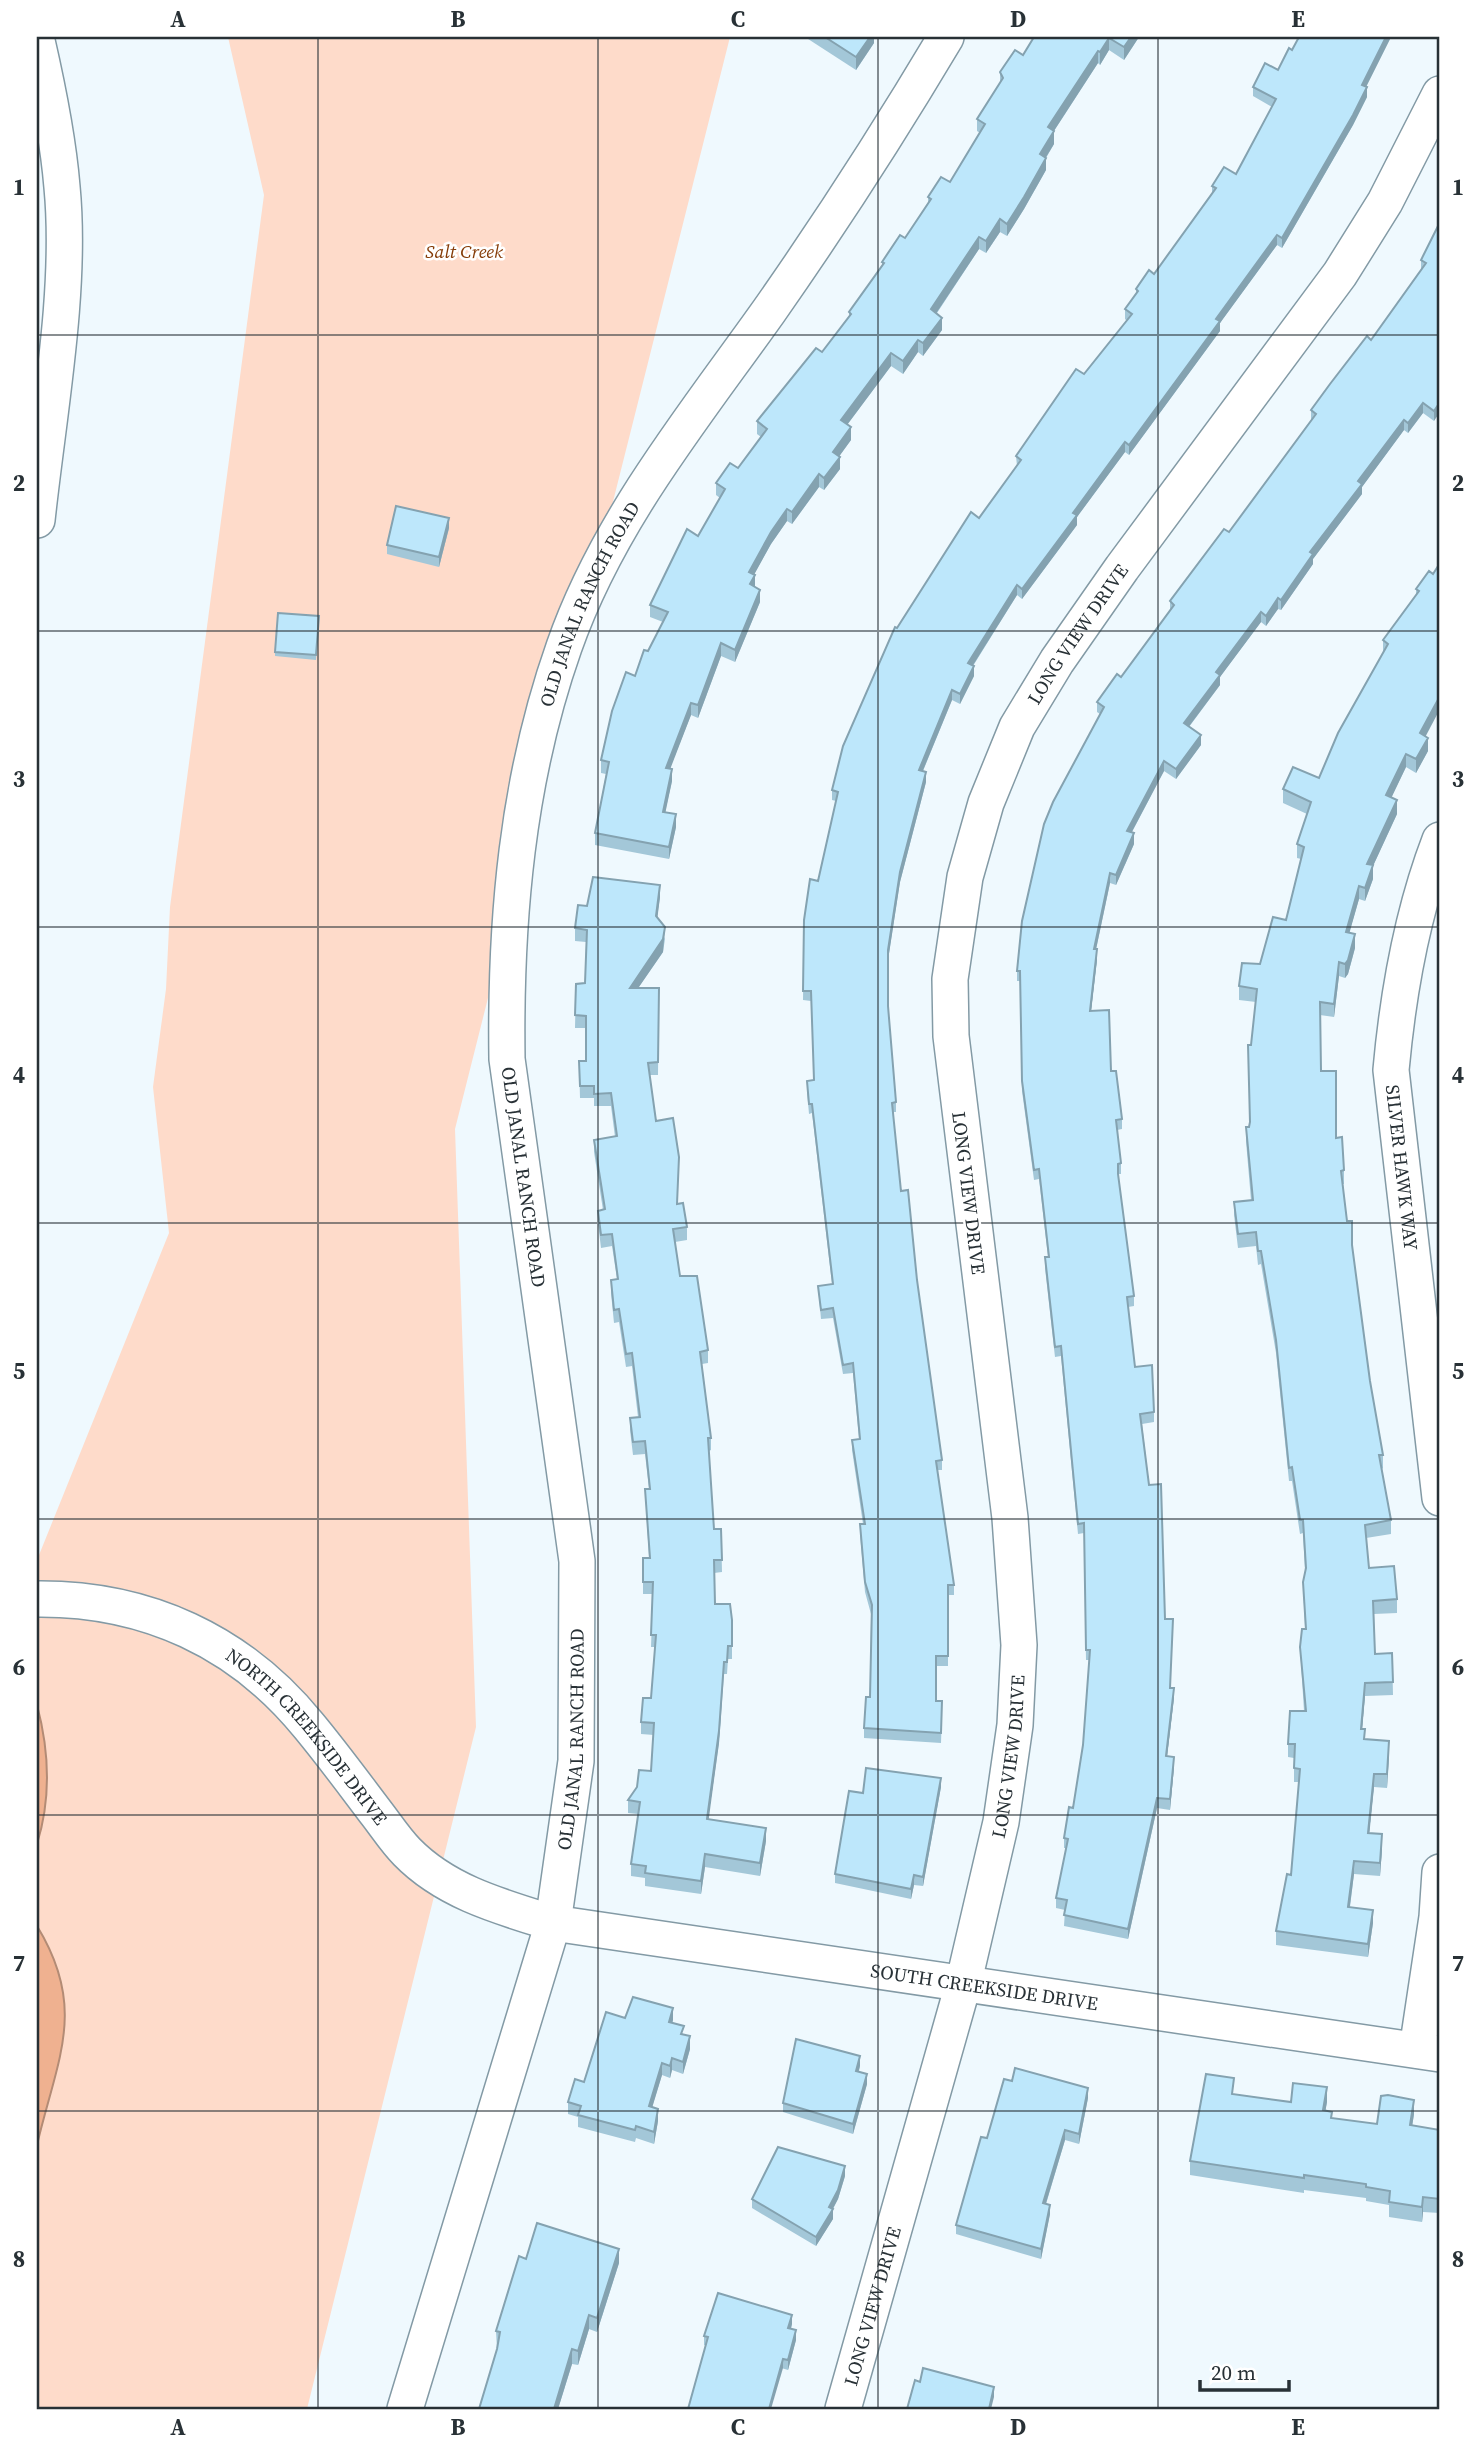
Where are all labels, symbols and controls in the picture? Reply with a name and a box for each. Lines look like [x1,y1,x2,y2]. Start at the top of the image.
text: A [170,3,186,35]
text: B [451,3,466,35]
text: C [731,3,745,35]
text: D [1010,3,1026,35]
text: E [1291,3,1305,35]
text: 1 [13,171,25,203]
text: 1 [1452,171,1464,203]
park label: Salt Creek [425,238,503,264]
text: 2 [13,467,25,499]
text: 2 [1452,467,1464,499]
street label: OLD JANAL RANCH ROAD [533,496,646,710]
street label: LONG VIEW DRIVE [1021,559,1134,709]
text: 3 [13,763,25,795]
text: 3 [1452,763,1464,795]
text: 4 [13,1059,25,1091]
text: 4 [1452,1059,1464,1091]
street label: OLD JANAL RANCH ROAD [496,1065,552,1289]
street label: SILVER HAWK WAY [1380,1083,1425,1252]
street label: LONG VIEW DRIVE [946,1110,992,1276]
text: 5 [13,1355,25,1387]
text: 5 [1452,1355,1464,1387]
street label: OLD JANAL RANCH ROAD [550,1628,590,1852]
street label: NORTH CREEKSIDE DRIVE [221,1642,394,1830]
text: 6 [13,1651,25,1683]
text: 6 [1452,1651,1464,1683]
street label: LONG VIEW DRIVE [985,1674,1030,1841]
text: 7 [13,1947,25,1979]
text: 7 [1452,1947,1464,1979]
street label: SOUTH CREEKSIDE DRIVE [869,1957,1100,2016]
street label: LONG VIEW DRIVE [837,2224,907,2389]
text: 8 [13,2243,25,2275]
text: 8 [1452,2243,1464,2275]
scale bar [1200,2348,1290,2392]
text: 20 m [1211,2358,1256,2387]
text: A [170,2411,186,2443]
text: B [451,2411,466,2443]
text: C [731,2411,745,2443]
text: D [1010,2411,1026,2443]
text: E [1291,2411,1305,2443]

